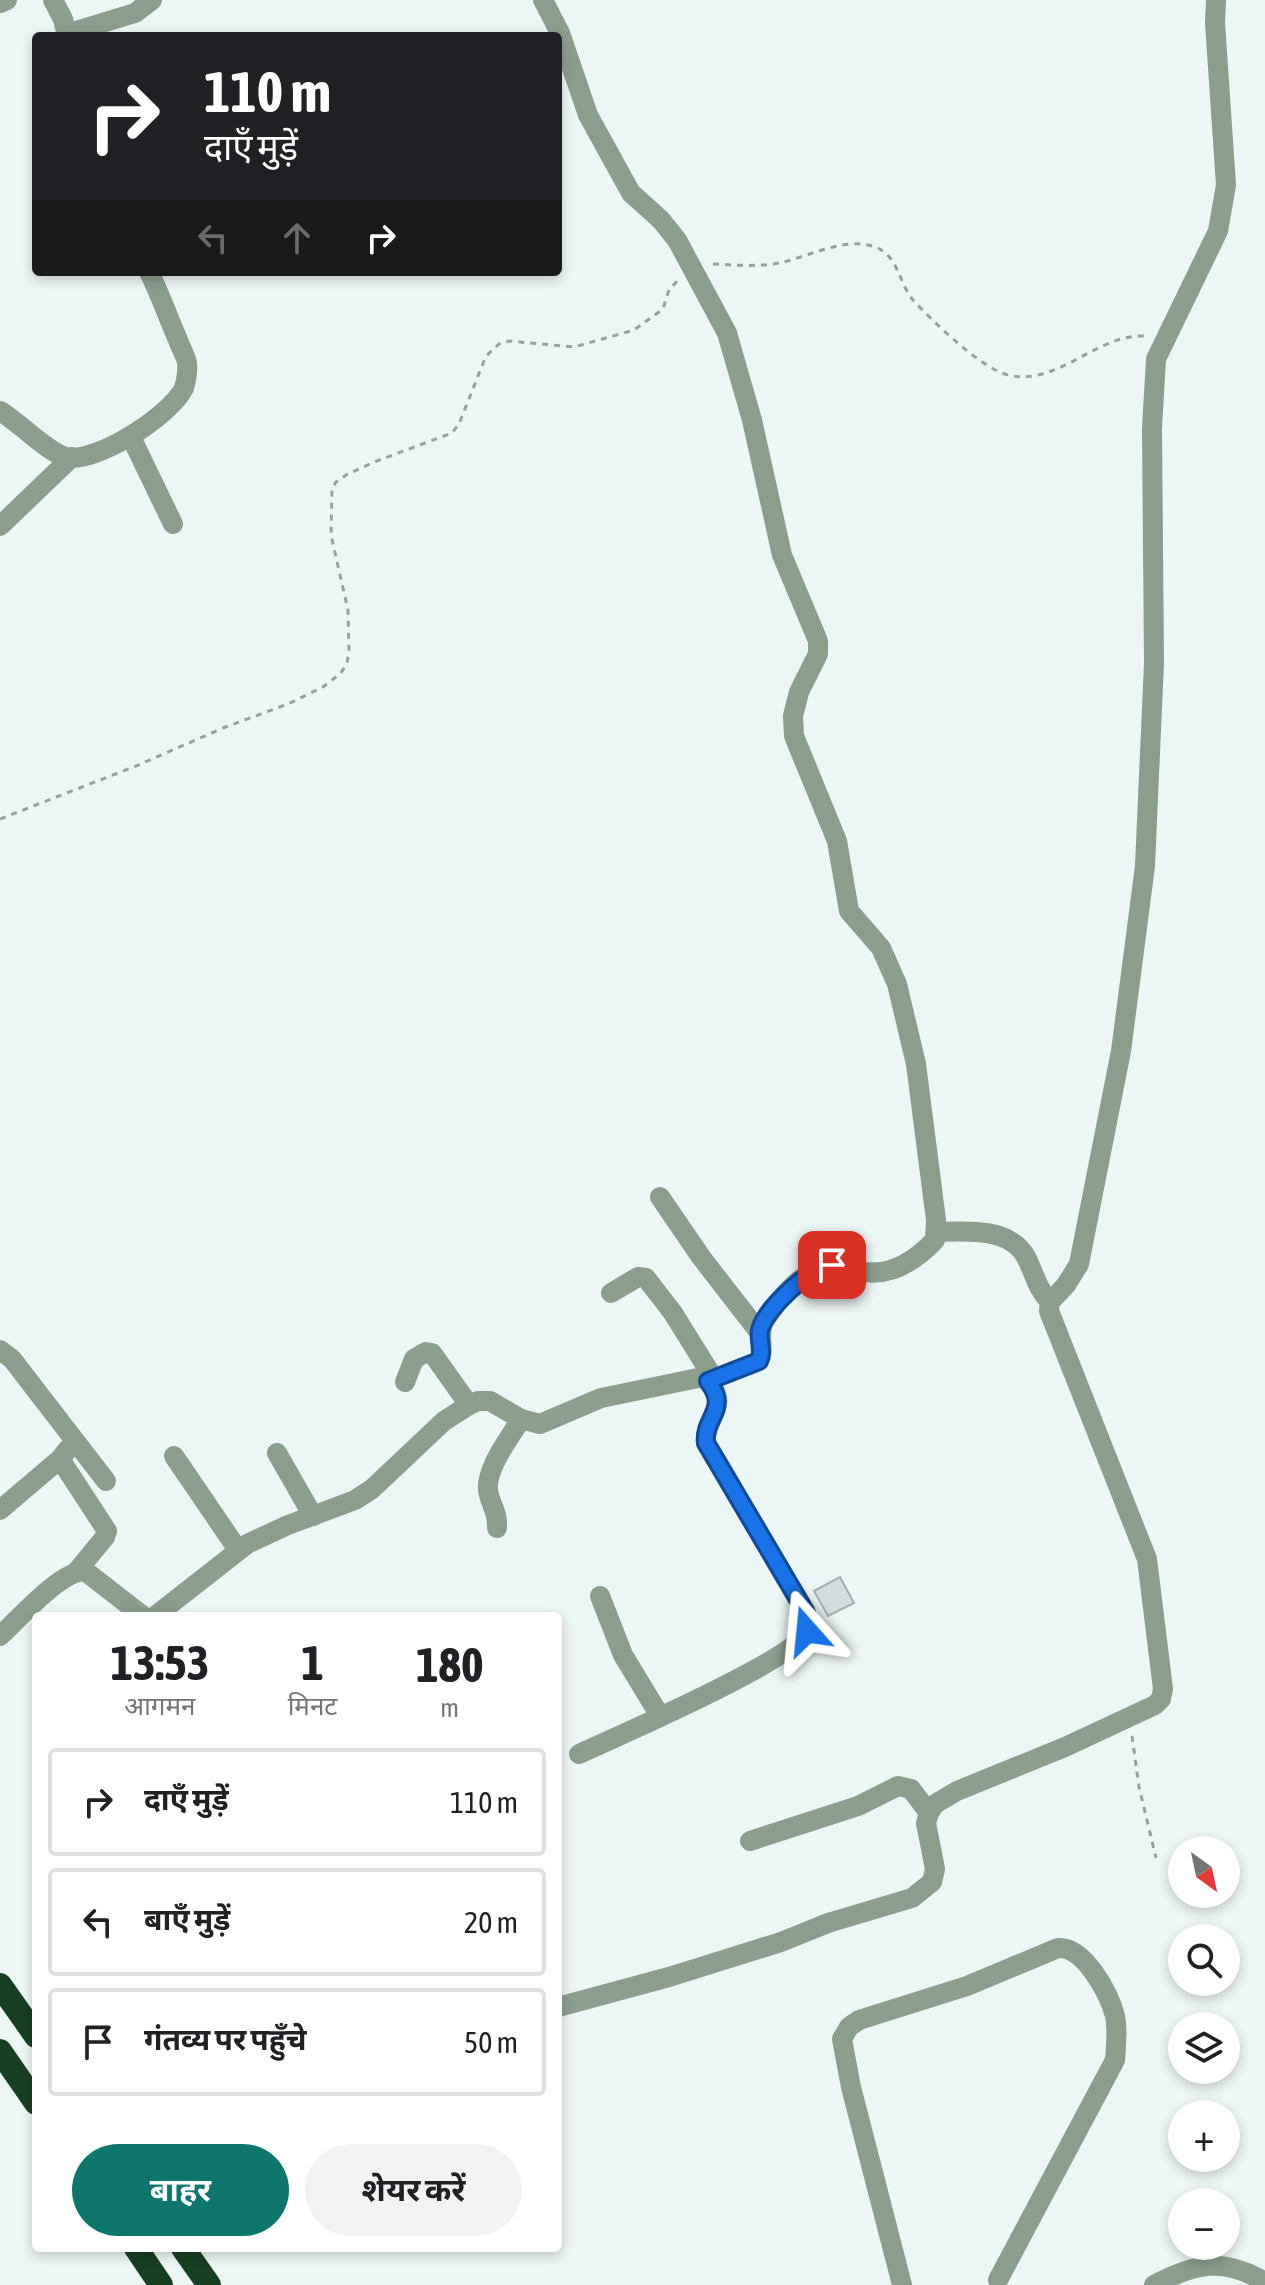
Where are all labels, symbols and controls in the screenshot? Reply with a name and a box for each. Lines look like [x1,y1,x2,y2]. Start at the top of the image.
text: 110 m [204,60,331,124]
icon: right [72,64,176,168]
text: दाएँ मुड़ें [204,126,298,168]
icon: left [191,216,235,260]
icon: ahead [275,216,319,260]
icon: right [359,216,403,260]
pin [798,1231,866,1299]
icon: arrive [810,1243,854,1287]
position arrow [765,1589,849,1673]
text: 13:53 [110,1635,209,1690]
text: 1 [301,1635,324,1690]
text: 180 [416,1637,484,1692]
text: आगमन [124,1691,195,1721]
text: मिनट [288,1691,337,1721]
text: m [440,1693,459,1723]
icon: right [76,1780,120,1824]
text: दाएँ मुड़ें [144,1782,229,1816]
text: 110 m [450,1785,518,1819]
north arrow [1168,1836,1240,1908]
map controls [1168,1836,1240,2260]
icon: left [76,1900,120,1944]
text: बाएँ मुड़ें [144,1902,230,1936]
text: 20 m [464,1905,518,1939]
button: search [1168,1924,1240,1996]
button: layers [1168,2012,1240,2084]
icon: arrive [76,2020,120,2064]
text: गंतव्य पर पहुँचे [144,2022,306,2056]
text: 50 m [464,2025,518,2059]
button: + [1168,2100,1240,2172]
button: बाहर [72,2144,289,2236]
button: शेयर करें [305,2144,522,2236]
button: − [1168,2188,1240,2260]

